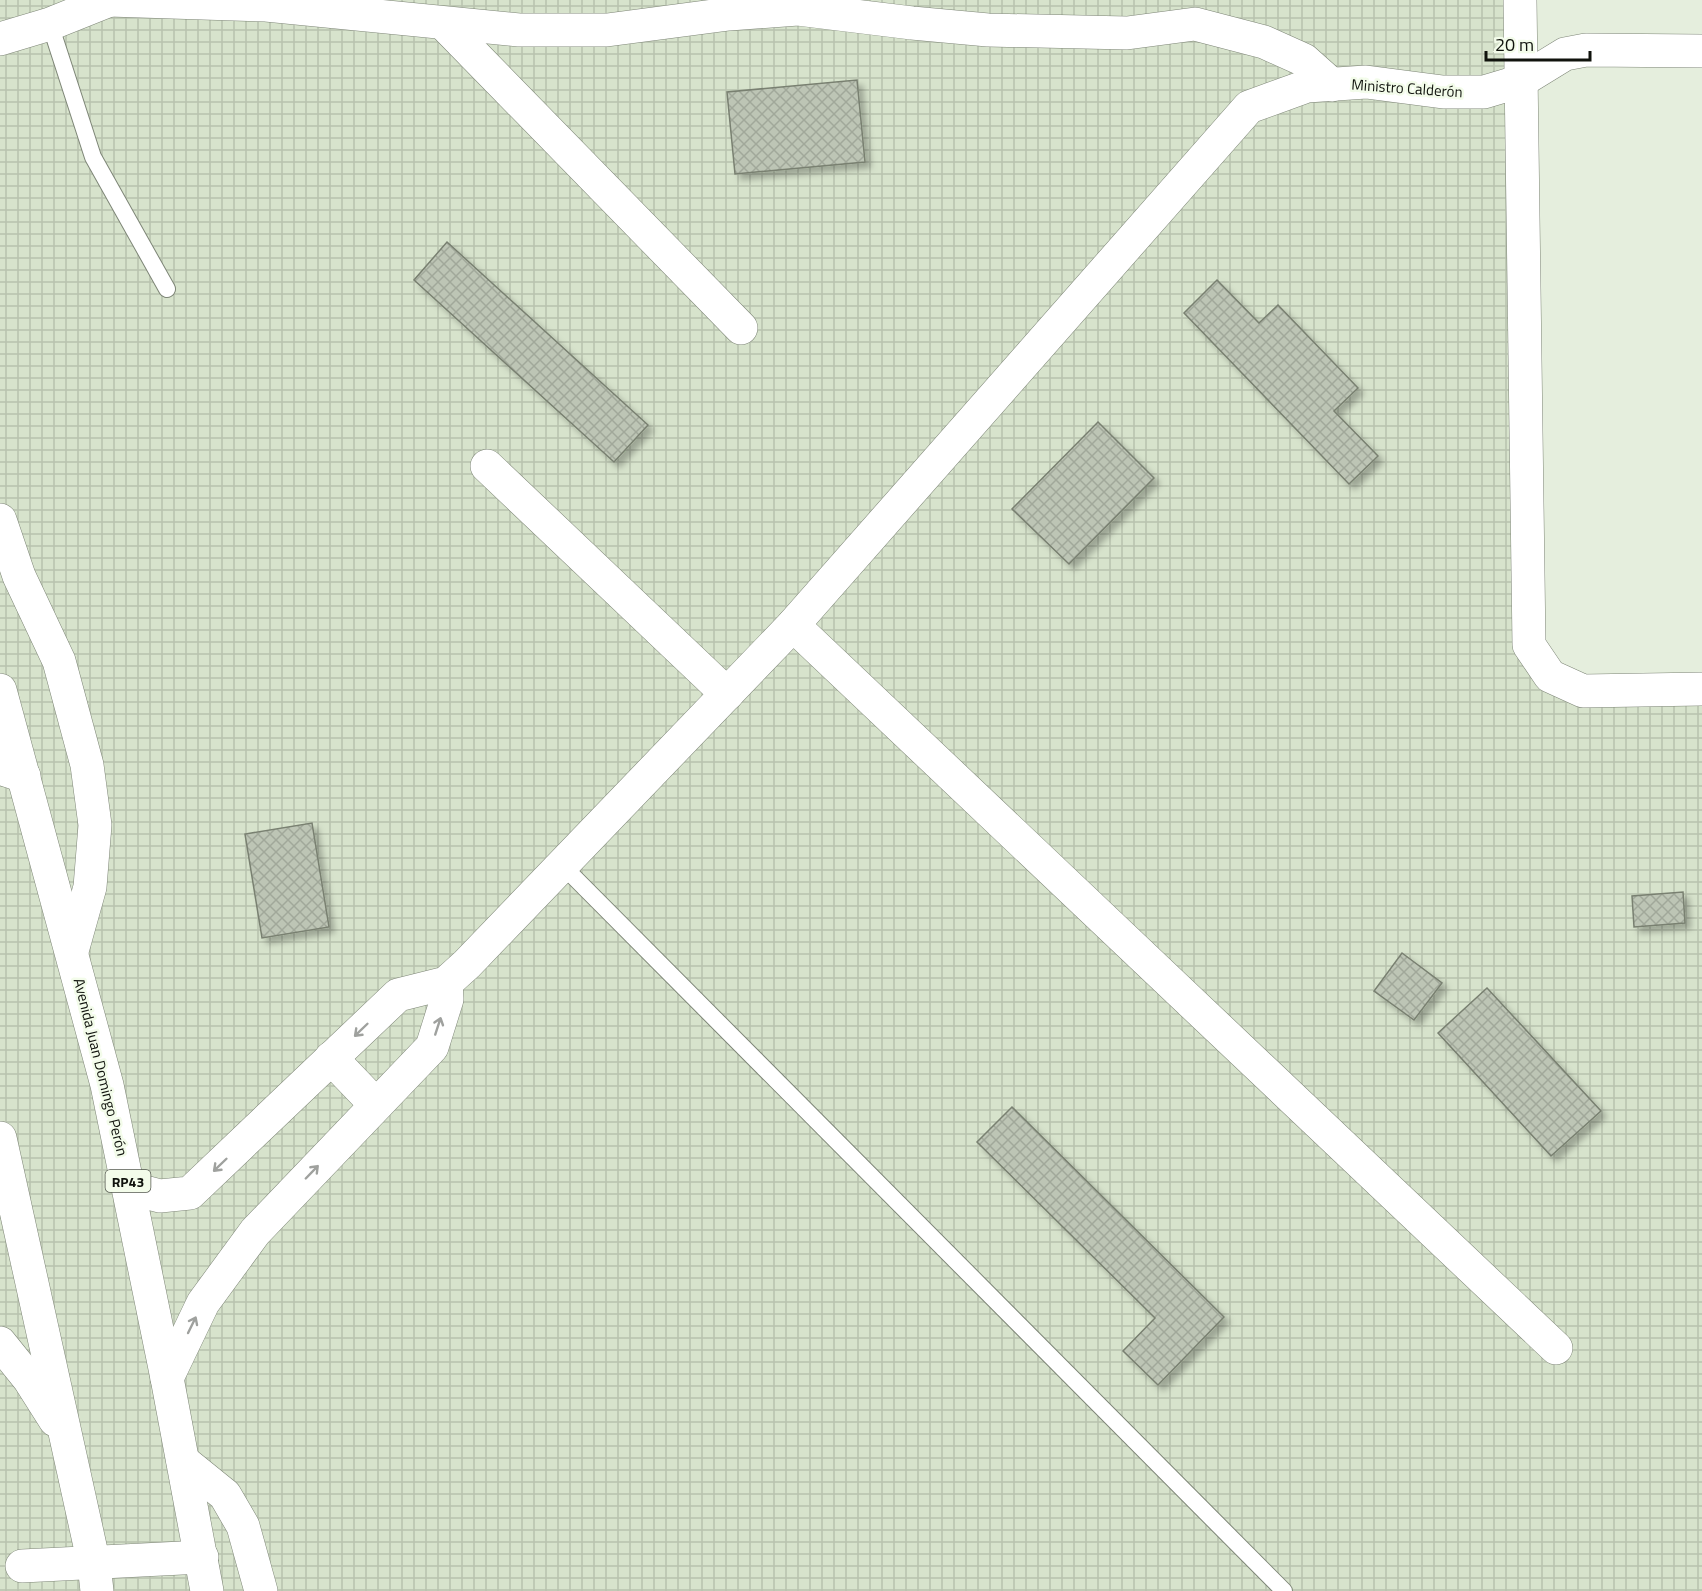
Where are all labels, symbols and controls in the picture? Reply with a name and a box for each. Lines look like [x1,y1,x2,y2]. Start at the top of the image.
scale bar [1486,24,1590,62]
text: 20 m [1495,31,1534,58]
street label: Ministro Calderón [1351,73,1463,103]
street label: Avenida Juan Domingo Perón [68,976,134,1158]
one-way arrow [434,1017,445,1036]
one-way arrow [353,1023,368,1037]
one-way arrow [213,1157,228,1171]
one-way arrow [305,1165,319,1180]
road number: RP43 [106,1170,150,1192]
one-way arrow [187,1316,199,1334]

